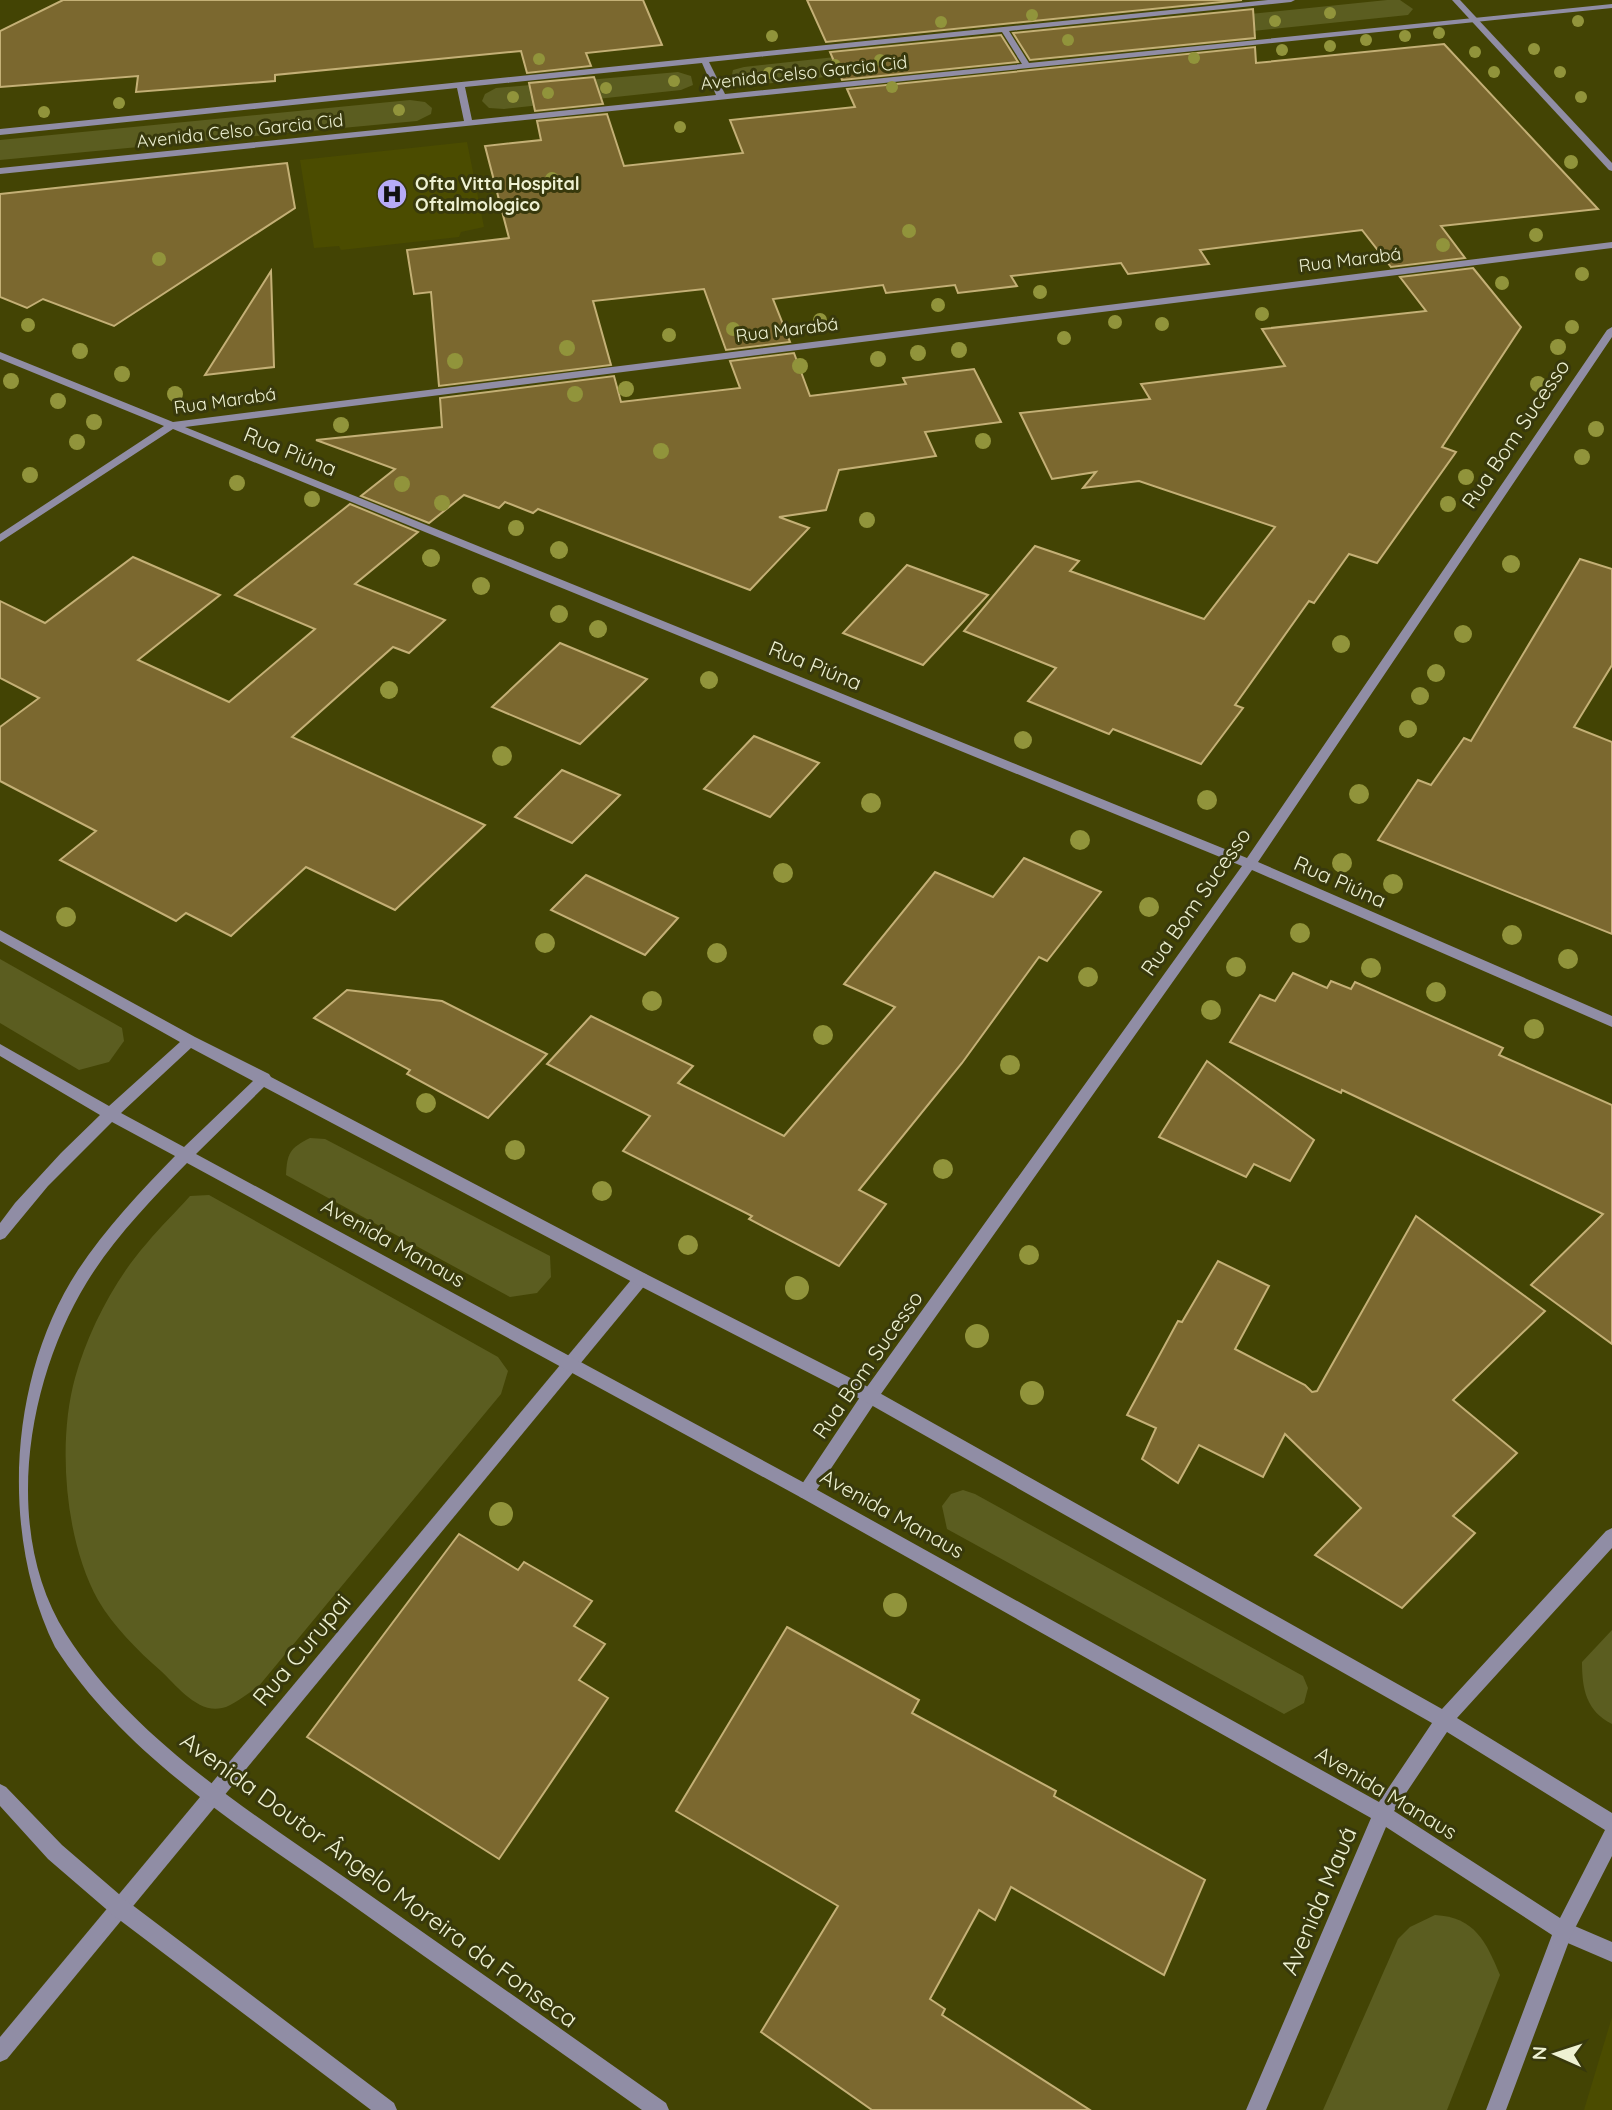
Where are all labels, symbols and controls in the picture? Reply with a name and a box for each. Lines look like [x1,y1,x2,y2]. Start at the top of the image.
street label: Avenida Celso Garcia Cid [699,50,908,95]
street label: Avenida Celso Garcia Cid [135,108,344,153]
place label: Ofta Vitta Hospital Oftalmologico [415,172,580,216]
hospital icon: Ofta Vitta Hospital Oftalmologico [375,177,409,211]
street label: Rua Marabá [1297,242,1403,277]
street label: Rua Marabá [734,312,840,347]
street label: Rua Bom Sucesso [1456,354,1575,513]
street label: Rua Marabá [172,382,278,419]
street label: Rua Piúna [240,421,341,481]
street label: Rua Piúna [765,635,866,695]
street label: Rua Bom Sucesso [1135,823,1256,980]
street label: Rua Piúna [1290,849,1391,913]
street label: Avenida Manaus [317,1192,470,1292]
street label: Rua Bom Sucesso [807,1286,928,1443]
street label: Avenida Manaus [816,1463,969,1563]
street label: Rua Curupai [246,1587,357,1711]
street label: Avenida Doutor Ângelo Moreira da Fonseca [175,1725,584,2034]
street label: Avenida Manaus [1311,1740,1462,1845]
street label: Avenida Mauá [1273,1822,1363,1979]
north arrow [1521,2019,1591,2089]
text: N [1527,2046,1551,2061]

